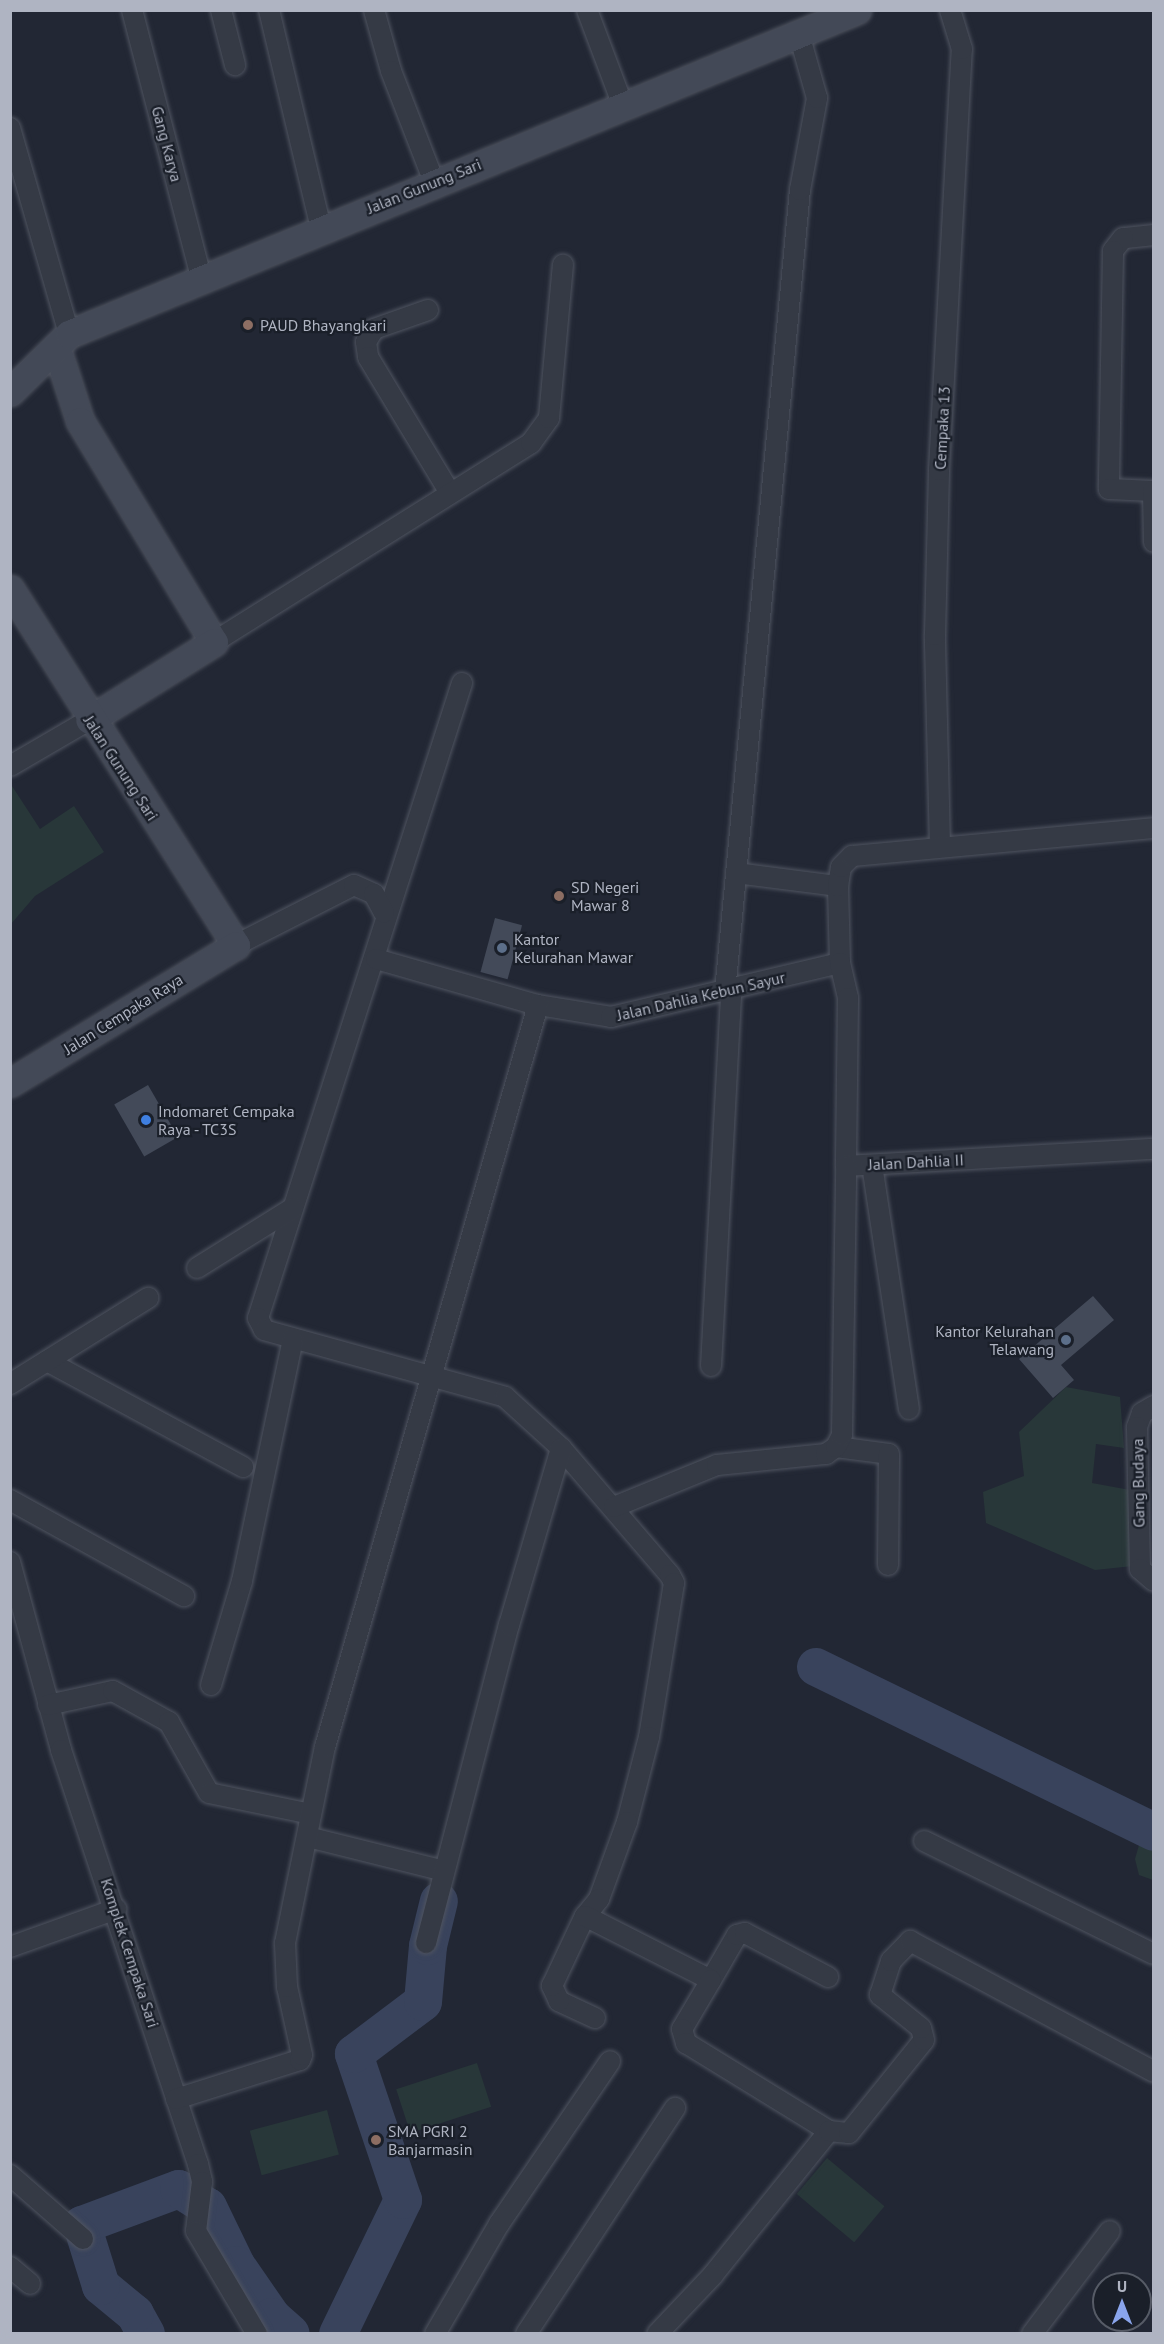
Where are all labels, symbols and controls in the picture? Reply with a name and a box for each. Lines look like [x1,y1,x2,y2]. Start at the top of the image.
street label: Gang Karya [148,104,186,184]
street label: Jalan Gunung Sari [364,154,484,218]
place label: PAUD Bhayangkari [260,315,387,335]
marker: PAUD Bhayangkari [241,318,255,332]
street label: Cempaka 13 [930,386,954,470]
street label: Jalan Gunung Sari [80,712,162,824]
place label: SD Negeri Mawar 8 [571,877,639,915]
marker: SD Negeri Mawar 8 [552,889,566,903]
place label: Kantor Kelurahan Mawar [514,929,633,967]
marker: Kantor Kelurahan Mawar [495,941,509,955]
street label: Jalan Dahlia Kebun Sayur [615,967,787,1025]
street label: Jalan Cempaka Raya [60,970,186,1058]
place label: Indomaret Cempaka Raya - TC3S [158,1101,295,1139]
marker: Indomaret Cempaka Raya - TC3S [139,1113,153,1127]
street label: Jalan Dahlia II [868,1150,964,1174]
place label: Kantor Kelurahan Telawang [935,1321,1054,1359]
marker: Kantor Kelurahan Telawang [1059,1333,1073,1347]
street label: Gang Budaya [1128,1438,1148,1528]
street label: Komplek Cempaka Sari [97,1876,163,2030]
place label: SMA PGRI 2 Banjarmasin [388,2121,472,2159]
marker: SMA PGRI 2 Banjarmasin [369,2133,383,2147]
north arrow [1092,2272,1152,2332]
text: U [1117,2276,1127,2296]

